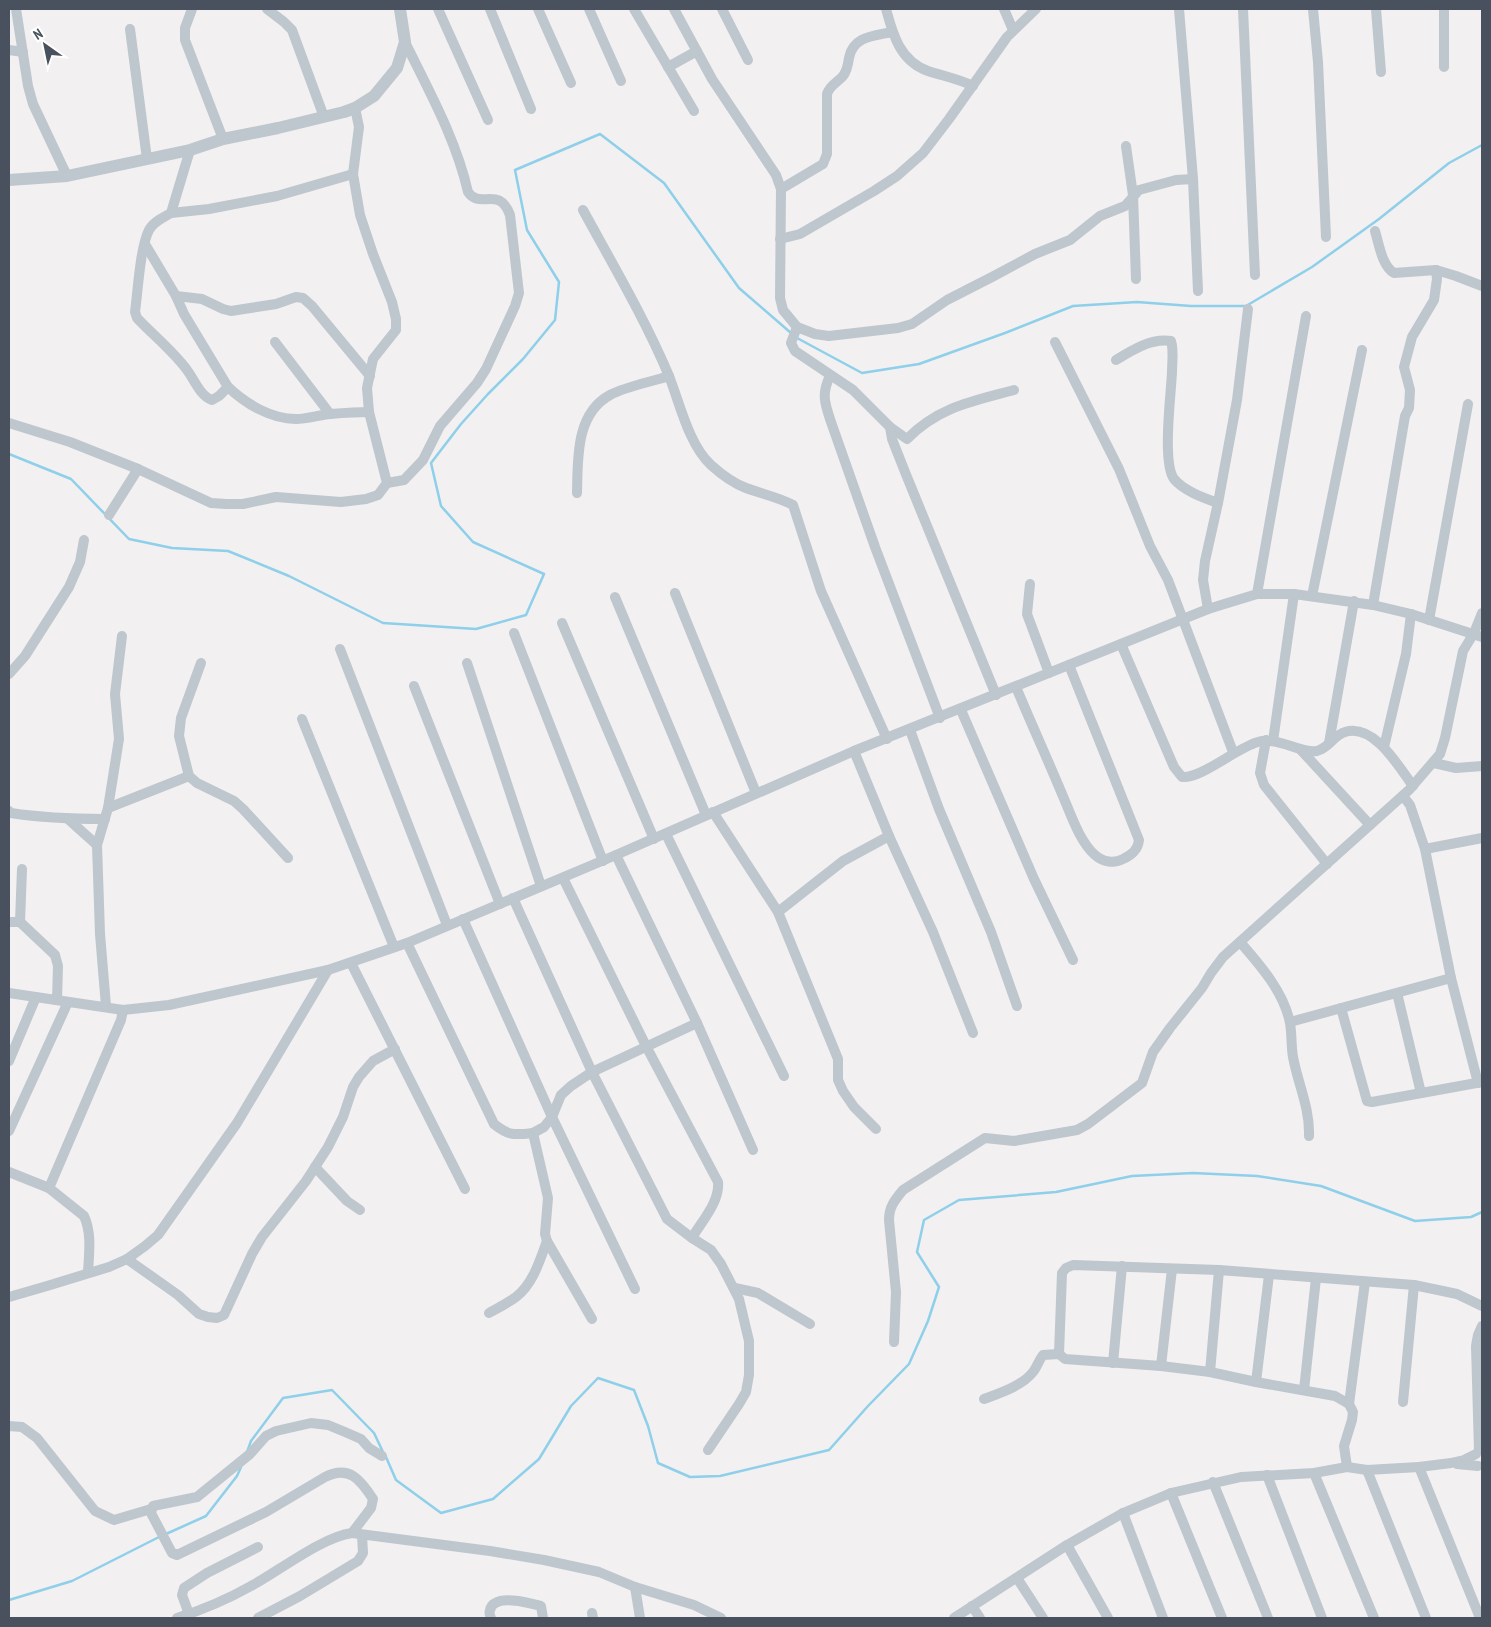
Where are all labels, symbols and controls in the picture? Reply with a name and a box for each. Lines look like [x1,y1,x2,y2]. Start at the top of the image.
north arrow [20,20,70,70]
text: N [30,24,46,44]

